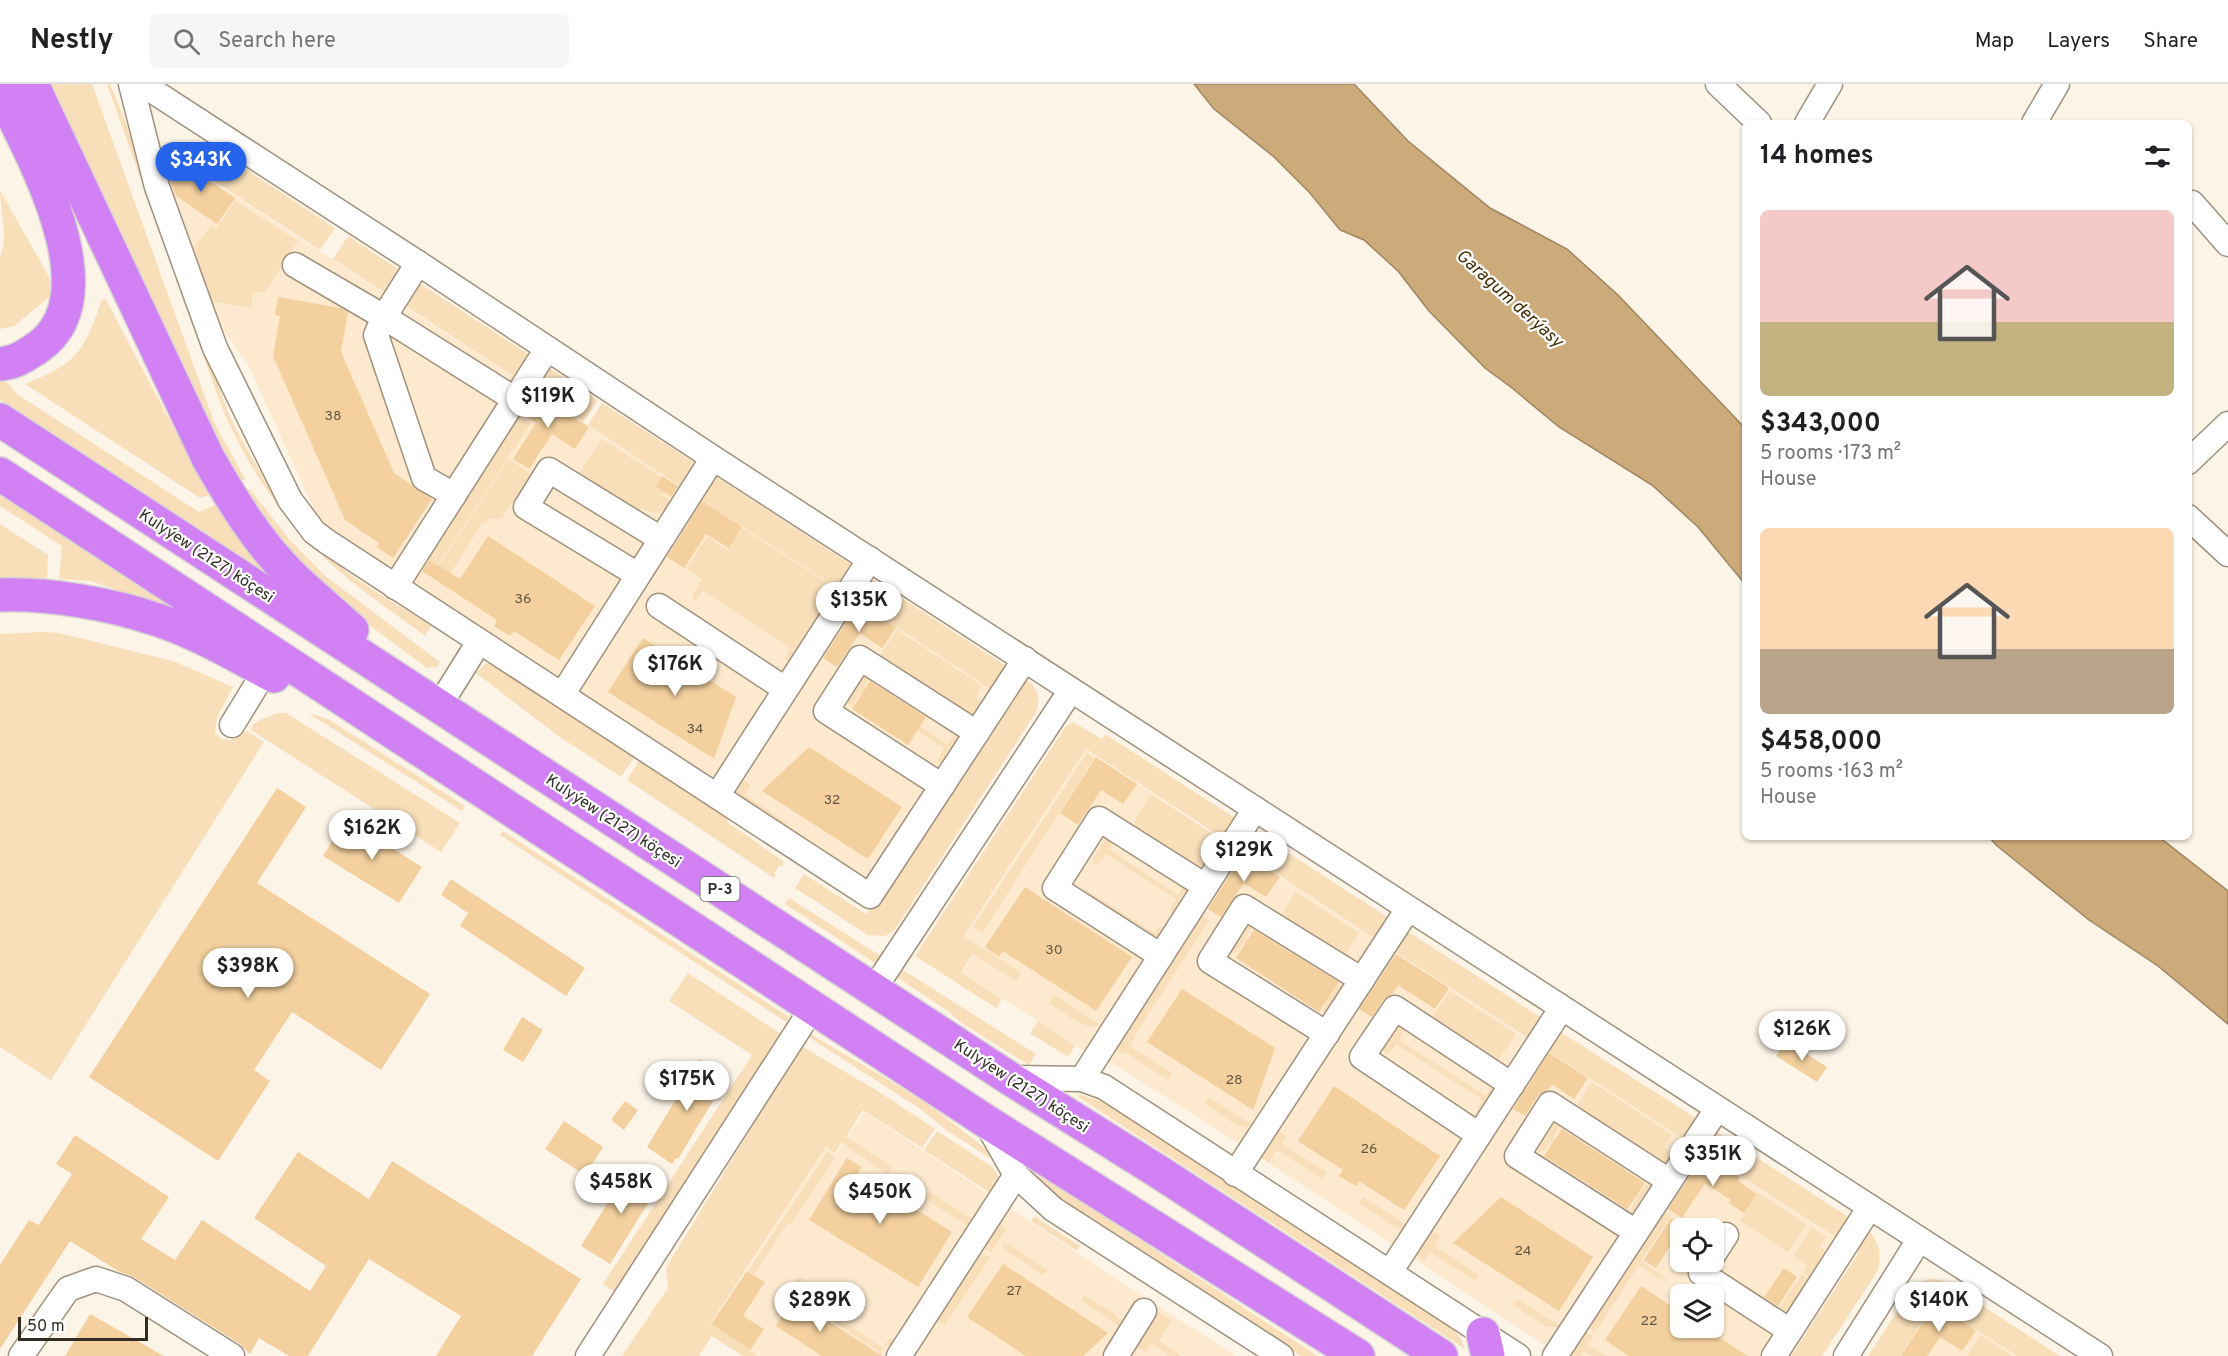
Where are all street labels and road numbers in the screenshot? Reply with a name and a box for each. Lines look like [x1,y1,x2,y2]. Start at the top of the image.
street label: Kulyýew (2127) köçesi [134,505,277,608]
street label: Kulyýew (2127) köçesi [541,770,684,873]
road number: P-3 [700,877,740,901]
street label: Kulyýew (2127) köçesi [949,1035,1092,1138]

